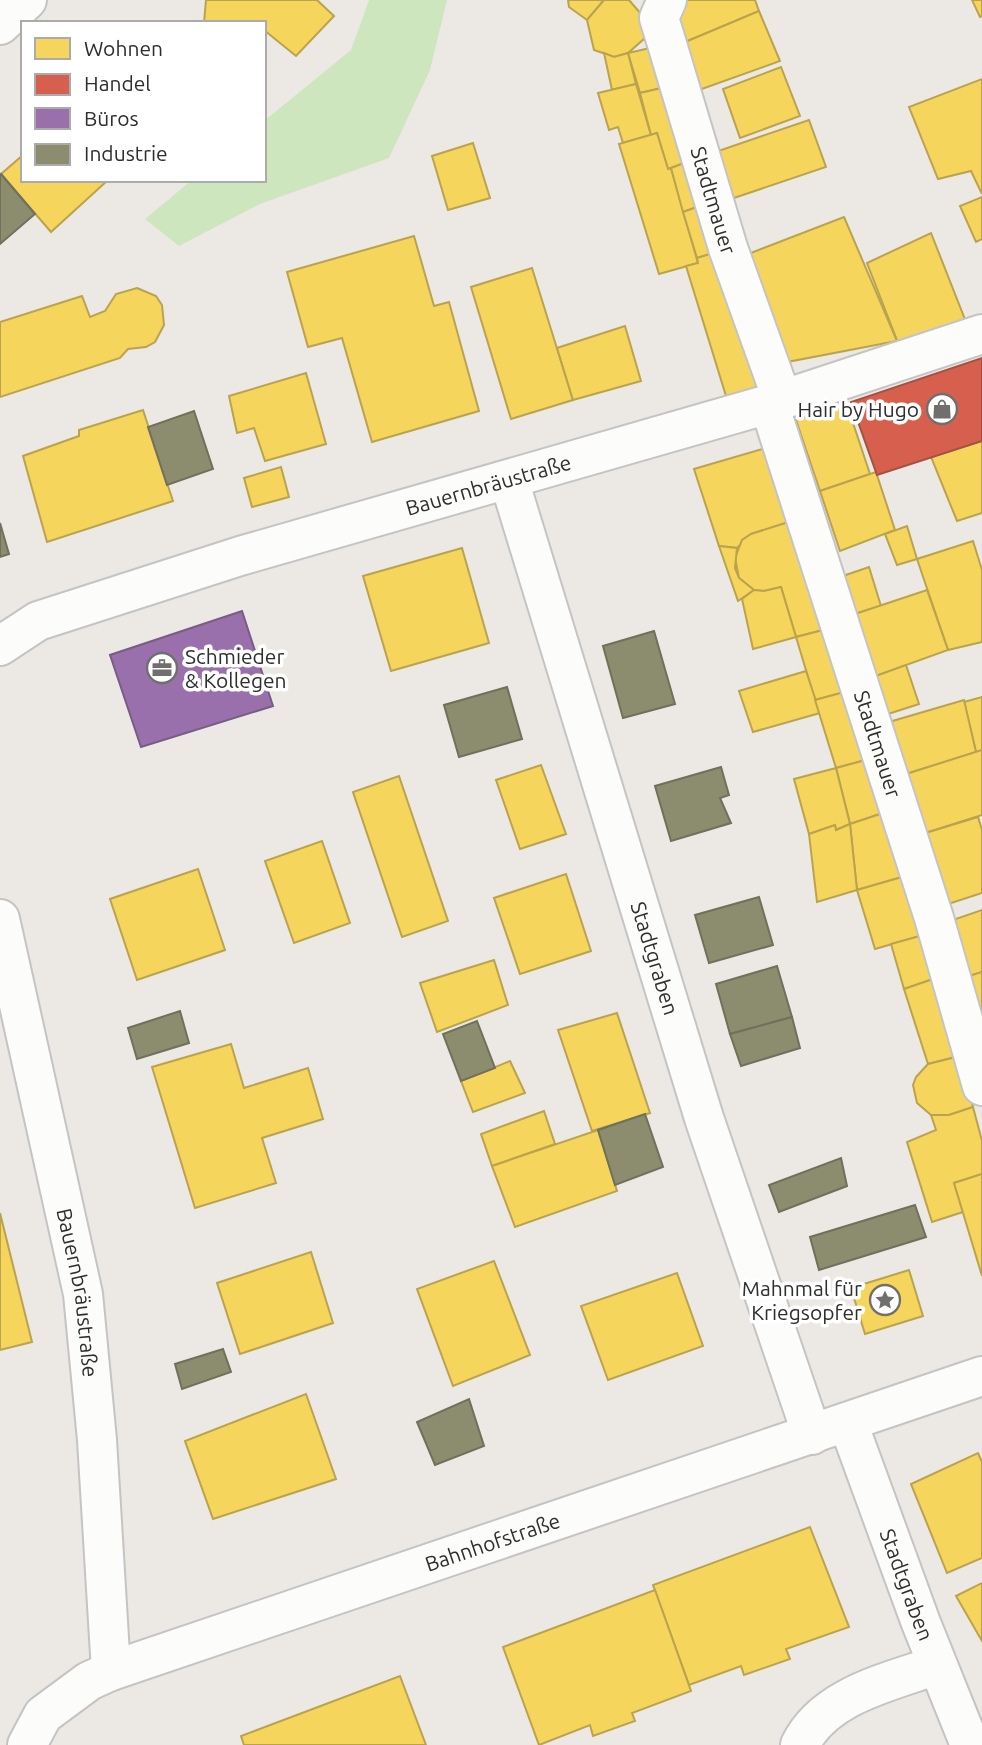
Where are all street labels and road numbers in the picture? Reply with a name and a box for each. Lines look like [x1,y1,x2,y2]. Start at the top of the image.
street label: Stadtmauer [686,144,741,257]
street label: Bauernbräustraße [403,449,574,520]
street label: Stadtmauer [850,687,907,800]
street label: Stadtgraben [627,899,684,1018]
street label: Bauernbräustraße [52,1206,103,1378]
street label: Bahnhofstraße [422,1508,563,1576]
street label: Stadtgraben [876,1525,939,1644]

